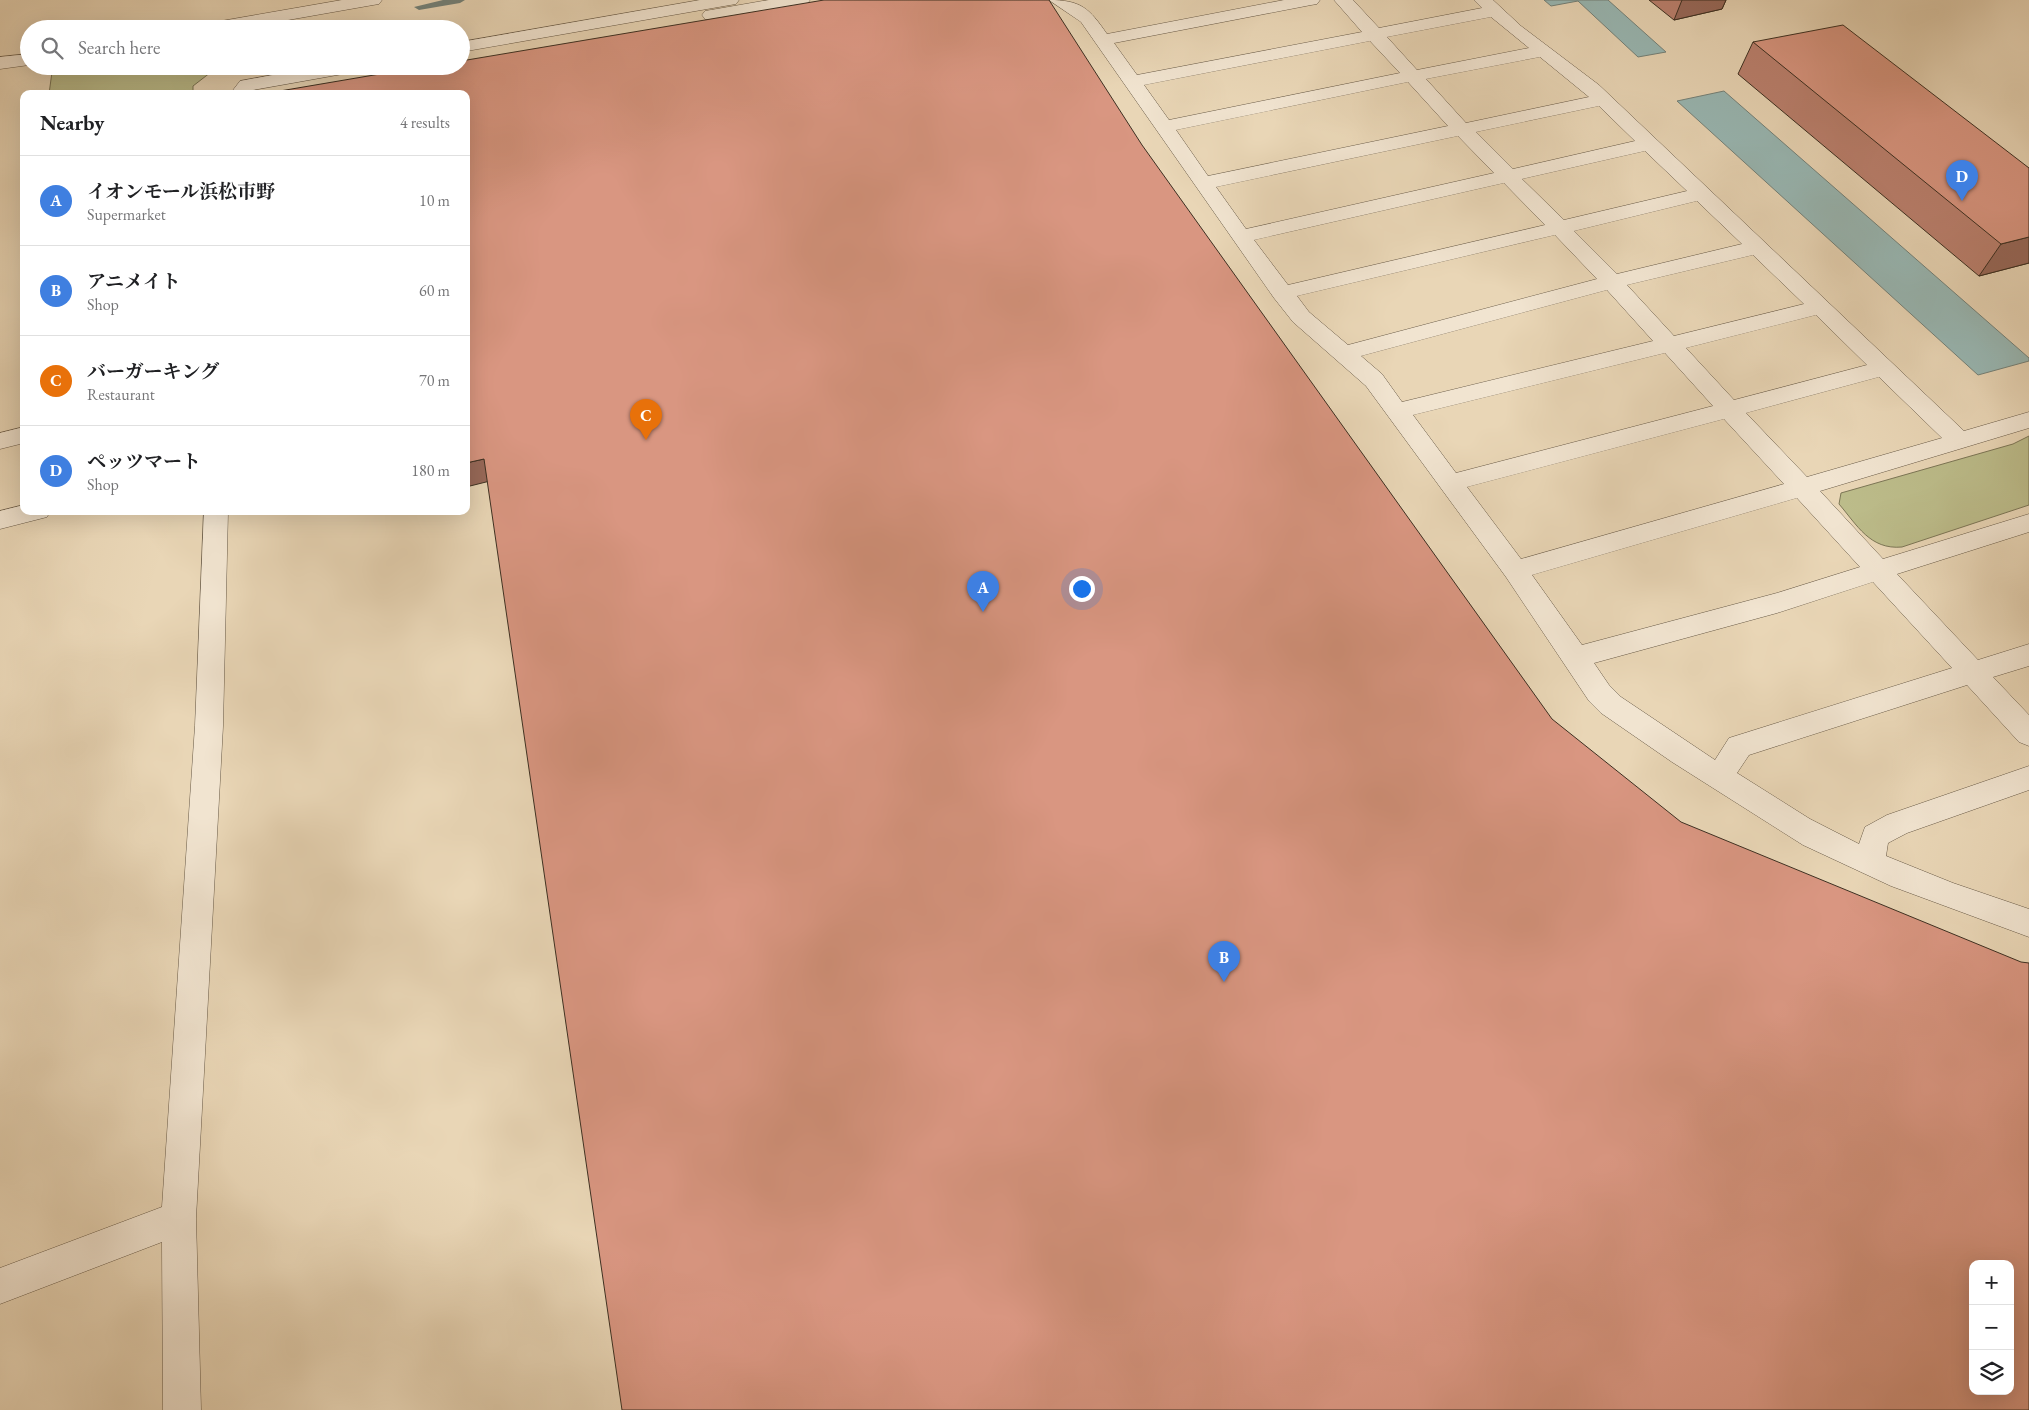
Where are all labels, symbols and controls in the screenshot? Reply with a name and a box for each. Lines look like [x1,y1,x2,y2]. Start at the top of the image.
search box [20,20,470,75]
icon: search [38,34,66,62]
text: Search here [78,35,160,60]
text: Nearby [40,109,104,136]
text: 4 results [400,112,450,133]
pin: D [1946,160,1978,201]
text: イオンモール浜松市野 [87,179,275,204]
text: A [50,190,62,211]
text: 10 m [419,190,450,211]
text: Supermarket [87,204,166,225]
text: アニメイト [87,269,181,294]
text: B [51,280,61,301]
text: 60 m [419,280,450,301]
text: Shop [87,294,119,315]
text: バーガーキング [87,359,219,384]
text: C [50,370,62,391]
text: 70 m [419,370,450,391]
text: Restaurant [87,384,155,405]
pin: C [630,399,662,440]
text: ペッツマート [87,449,201,474]
text: D [50,460,62,481]
text: 180 m [411,460,450,481]
text: Shop [87,474,119,495]
pin: A [967,571,999,612]
your location [1069,576,1095,602]
pin: B [1208,941,1240,982]
map controls [1969,1260,2014,1395]
button: + [1969,1260,2014,1305]
button: − [1969,1305,2014,1350]
button: layers [1969,1350,2014,1395]

